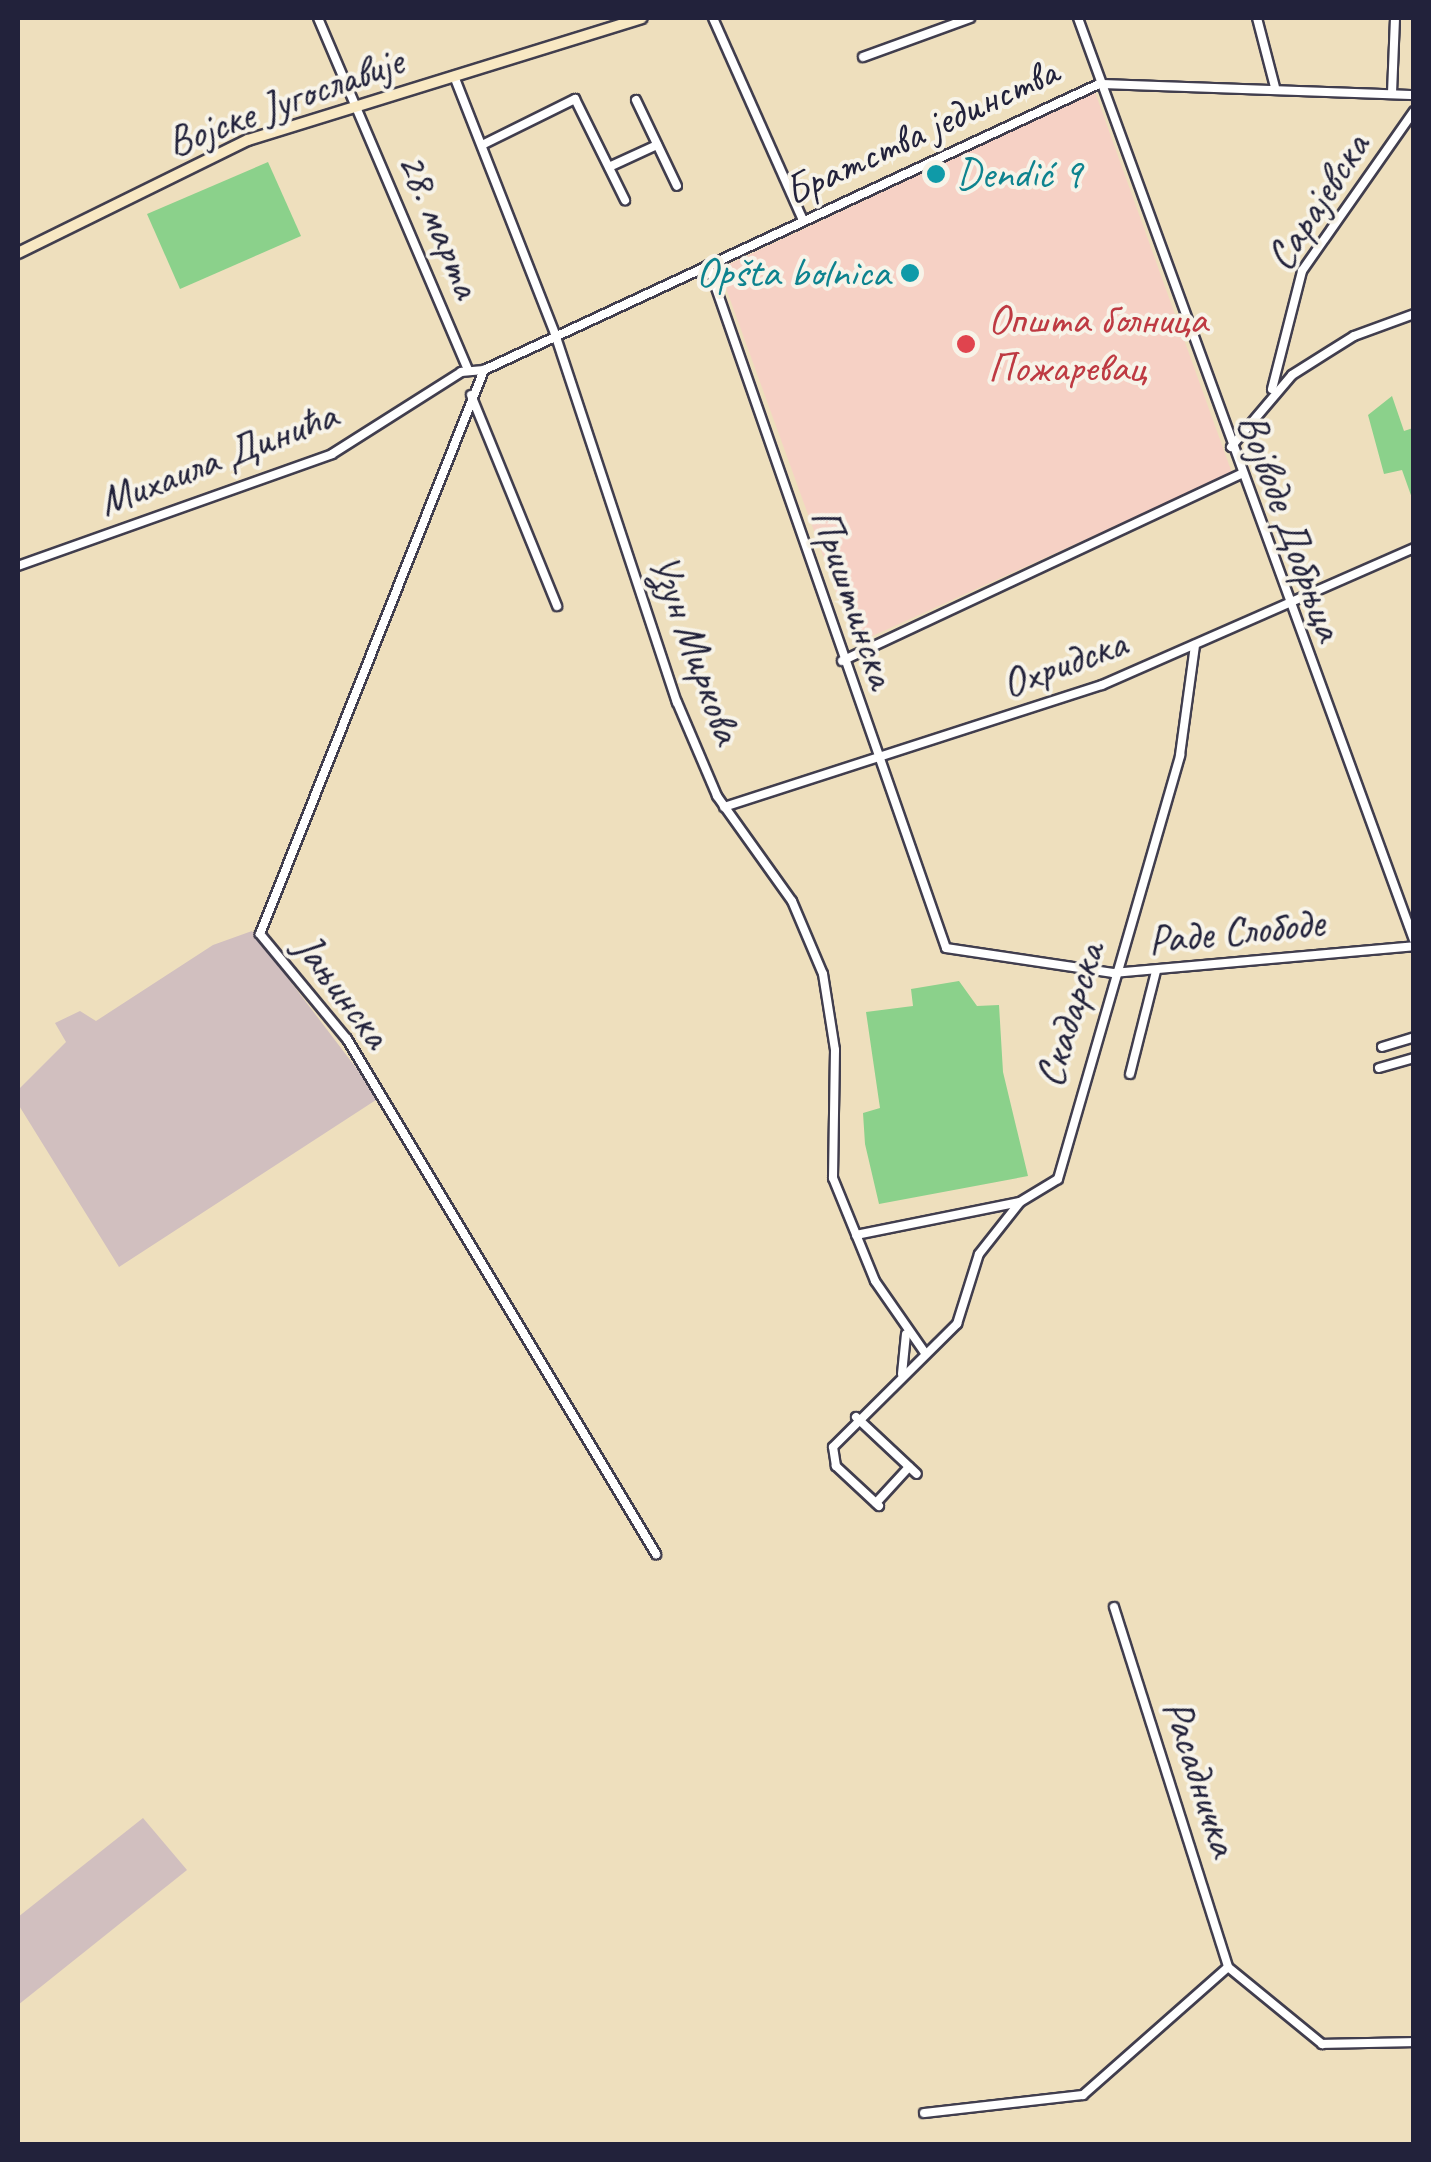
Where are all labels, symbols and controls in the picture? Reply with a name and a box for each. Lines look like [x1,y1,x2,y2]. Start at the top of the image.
street label: Војске Југославије [160,36,410,168]
street label: Братства јединства [776,47,1066,217]
street label: Сарајевска [1255,124,1381,280]
street label: 28. марта [386,145,492,305]
place label: Dendić 9 [956,149,1082,199]
marker: Dendić 9 [925,163,947,185]
place label: Opšta bolnica [697,248,890,298]
marker: Opšta bolnica [899,262,921,284]
place label: Општа болница Пожаревац [988,295,1210,394]
marker: Општа болница Пожаревац [953,331,979,357]
street label: Михаила Динића [92,390,344,528]
street label: Војводе Добрњца [1226,406,1354,648]
street label: Приштинска [799,502,907,694]
street label: Узун Миркова [638,549,752,749]
street label: Охридска [995,618,1133,710]
street label: Раде Слободе [1145,898,1327,966]
street label: Јањинска [283,924,401,1058]
street label: Скадарска [1024,937,1116,1093]
street label: Расадничка [1151,1694,1249,1862]

